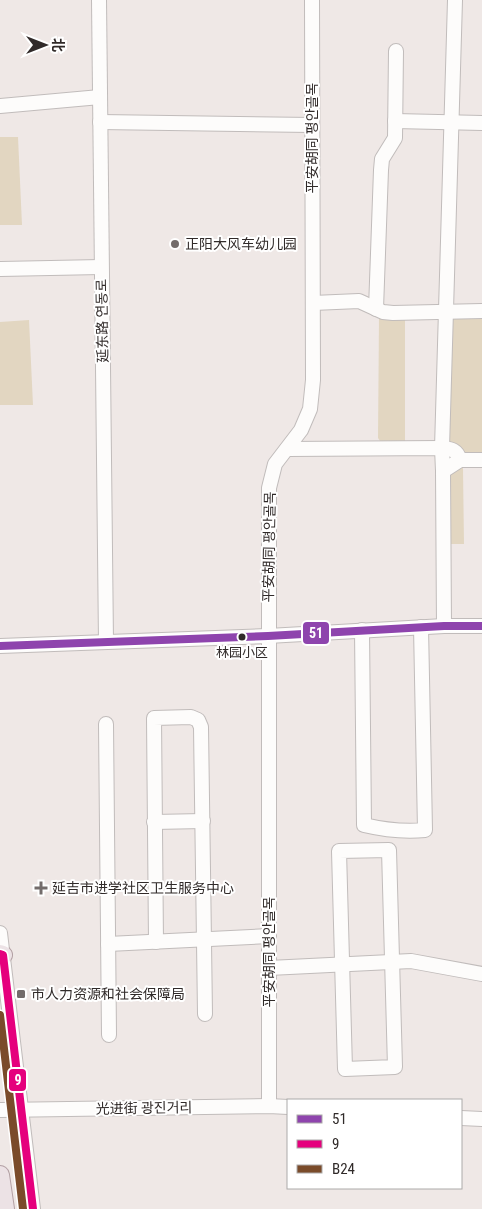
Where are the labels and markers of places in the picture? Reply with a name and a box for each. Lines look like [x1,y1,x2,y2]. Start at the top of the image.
place label: 正阳大风车幼儿园 [185,236,297,252]
marker: 正阳大风车幼儿园 [169,238,181,250]
marker: 林园小区 [237,632,247,642]
place label: 林园小区 [216,645,268,660]
place label: 延吉市进学社区卫生服务中心 [52,880,234,896]
marker: 延吉市进学社区卫生服务中心 [34,881,48,895]
place label: 市人力资源和社会保障局 [31,986,185,1002]
marker: 市人力资源和社会保障局 [15,988,27,1000]

